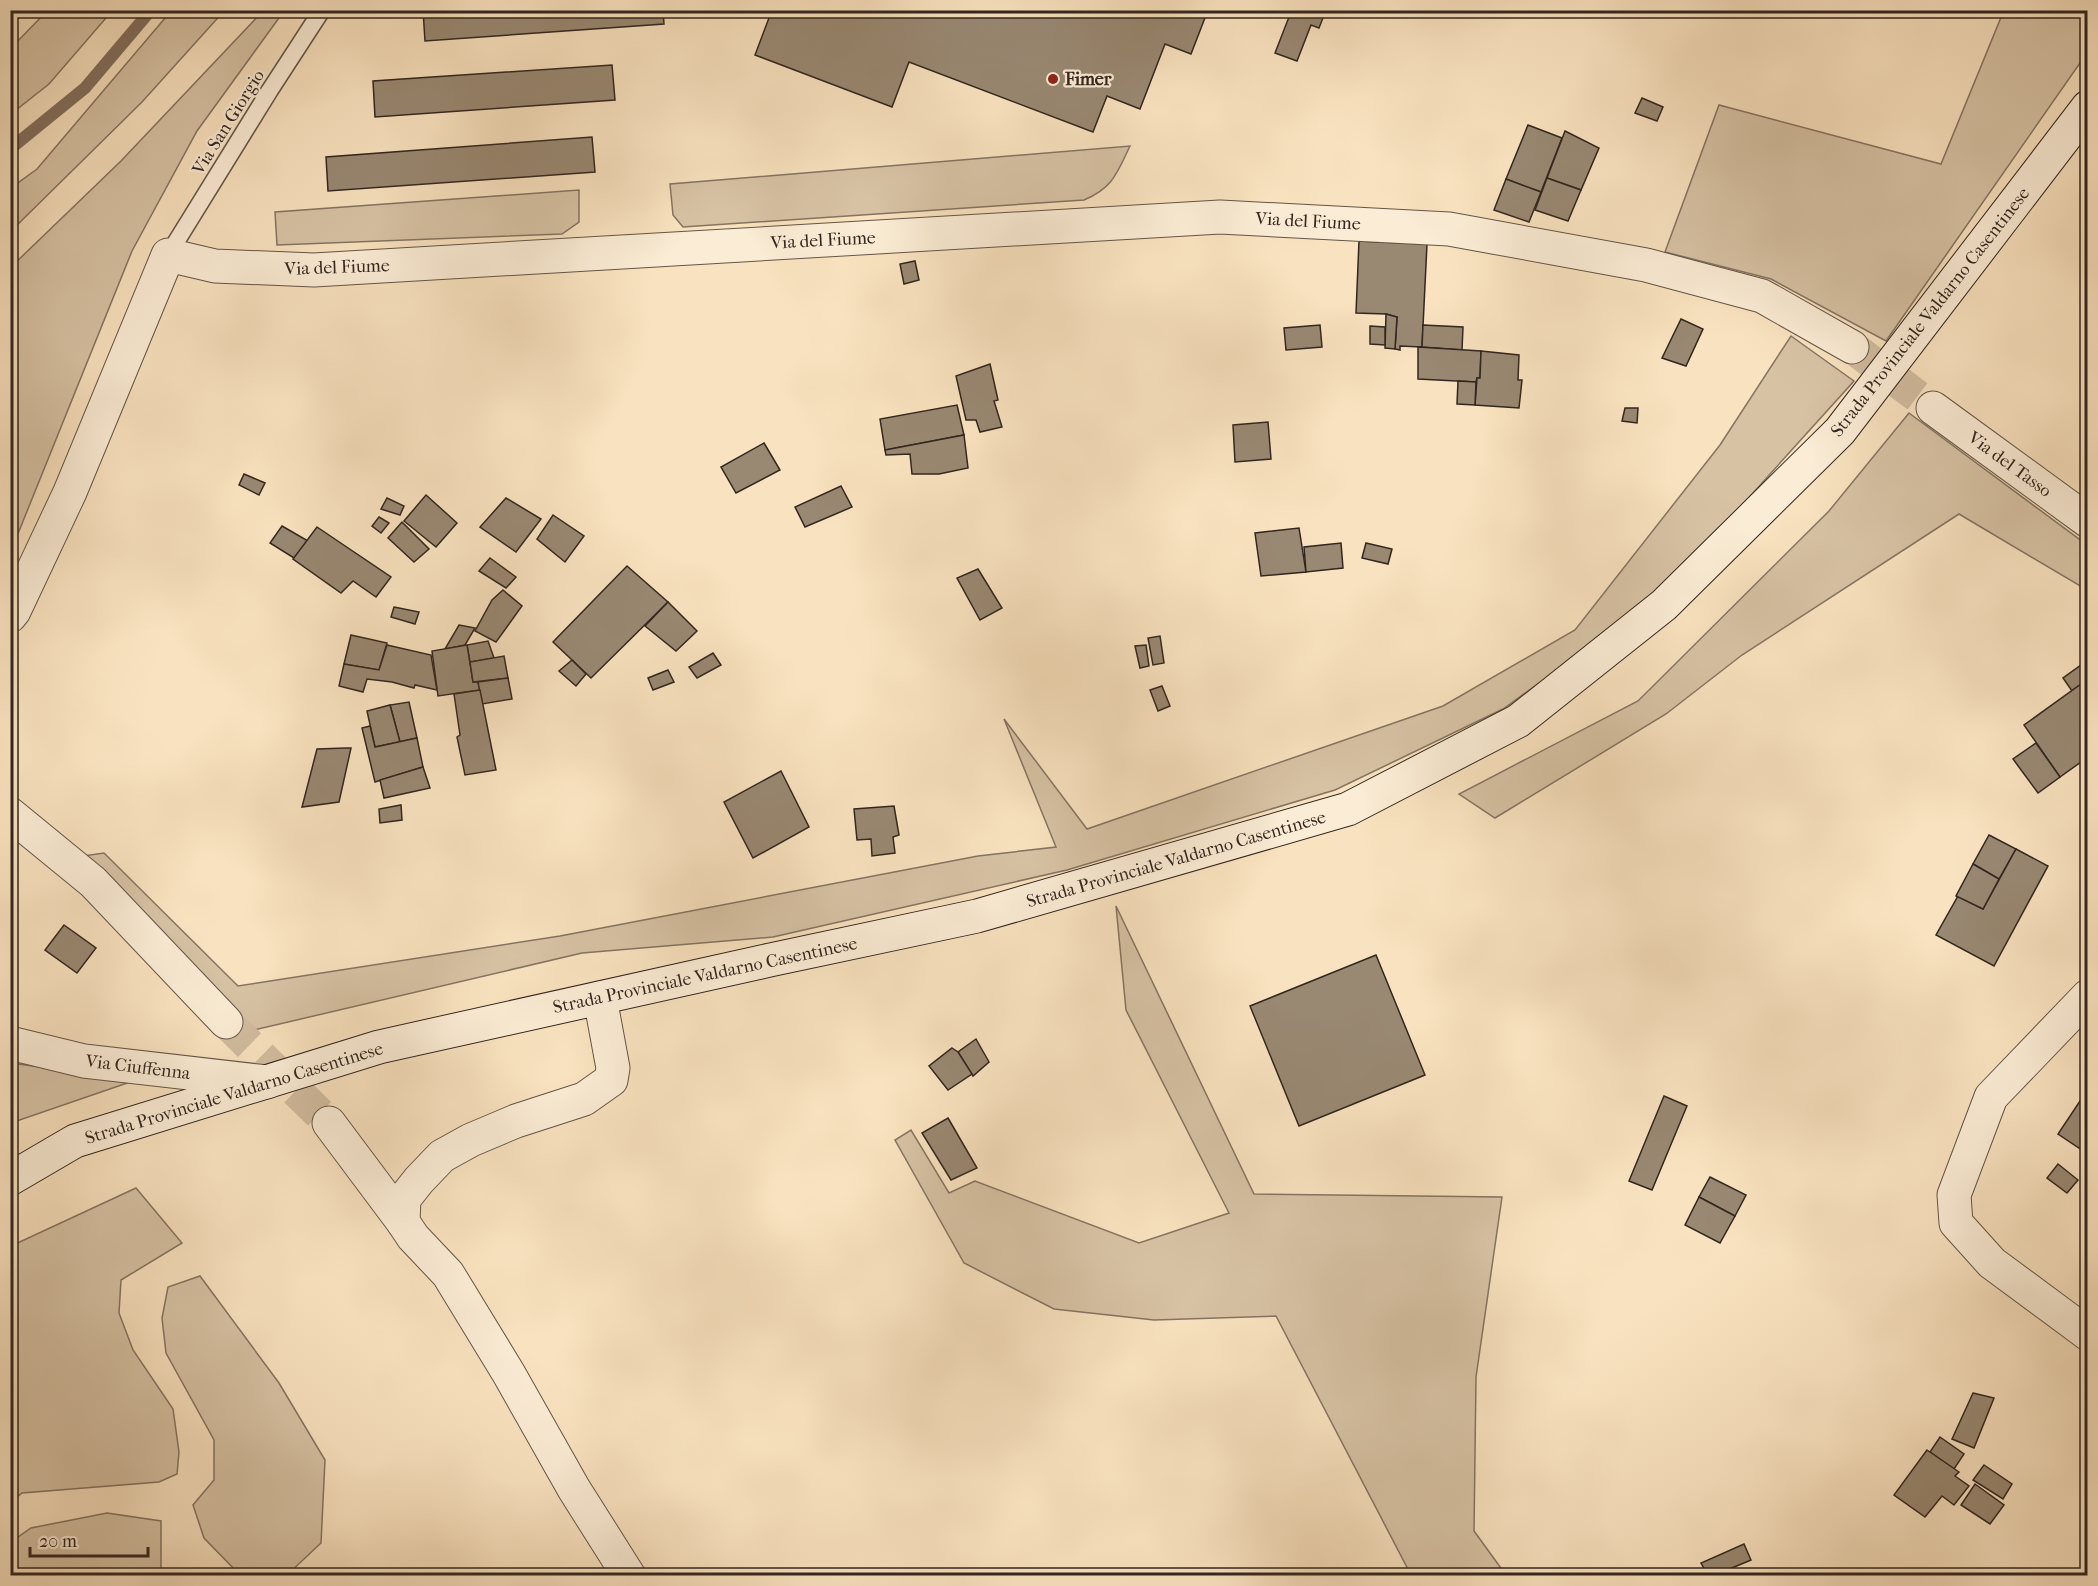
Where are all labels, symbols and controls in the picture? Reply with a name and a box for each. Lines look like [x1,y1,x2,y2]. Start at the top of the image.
street label: Via San Giorgio [187,66,269,179]
place label: Fimer [1064,69,1112,90]
marker: Fimer [1046,72,1060,86]
street label: Strada Provinciale Valdarno Casentinese [1827,183,2034,441]
street label: Via del Fiume [1254,208,1361,235]
street label: Via del Fiume [769,227,876,254]
street label: Via del Fiume [283,255,390,280]
street label: Via del Tasso [1963,427,2056,502]
street label: Strada Provinciale Valdarno Casentinese [1024,807,1328,912]
street label: Strada Provinciale Valdarno Casentinese [551,933,859,1018]
street label: Strada Provinciale Valdarno Casentinese [83,1038,386,1149]
street label: Via Ciuffenna [83,1051,192,1084]
scale bar [30,1520,148,1558]
text: 20 m [39,1531,77,1552]

